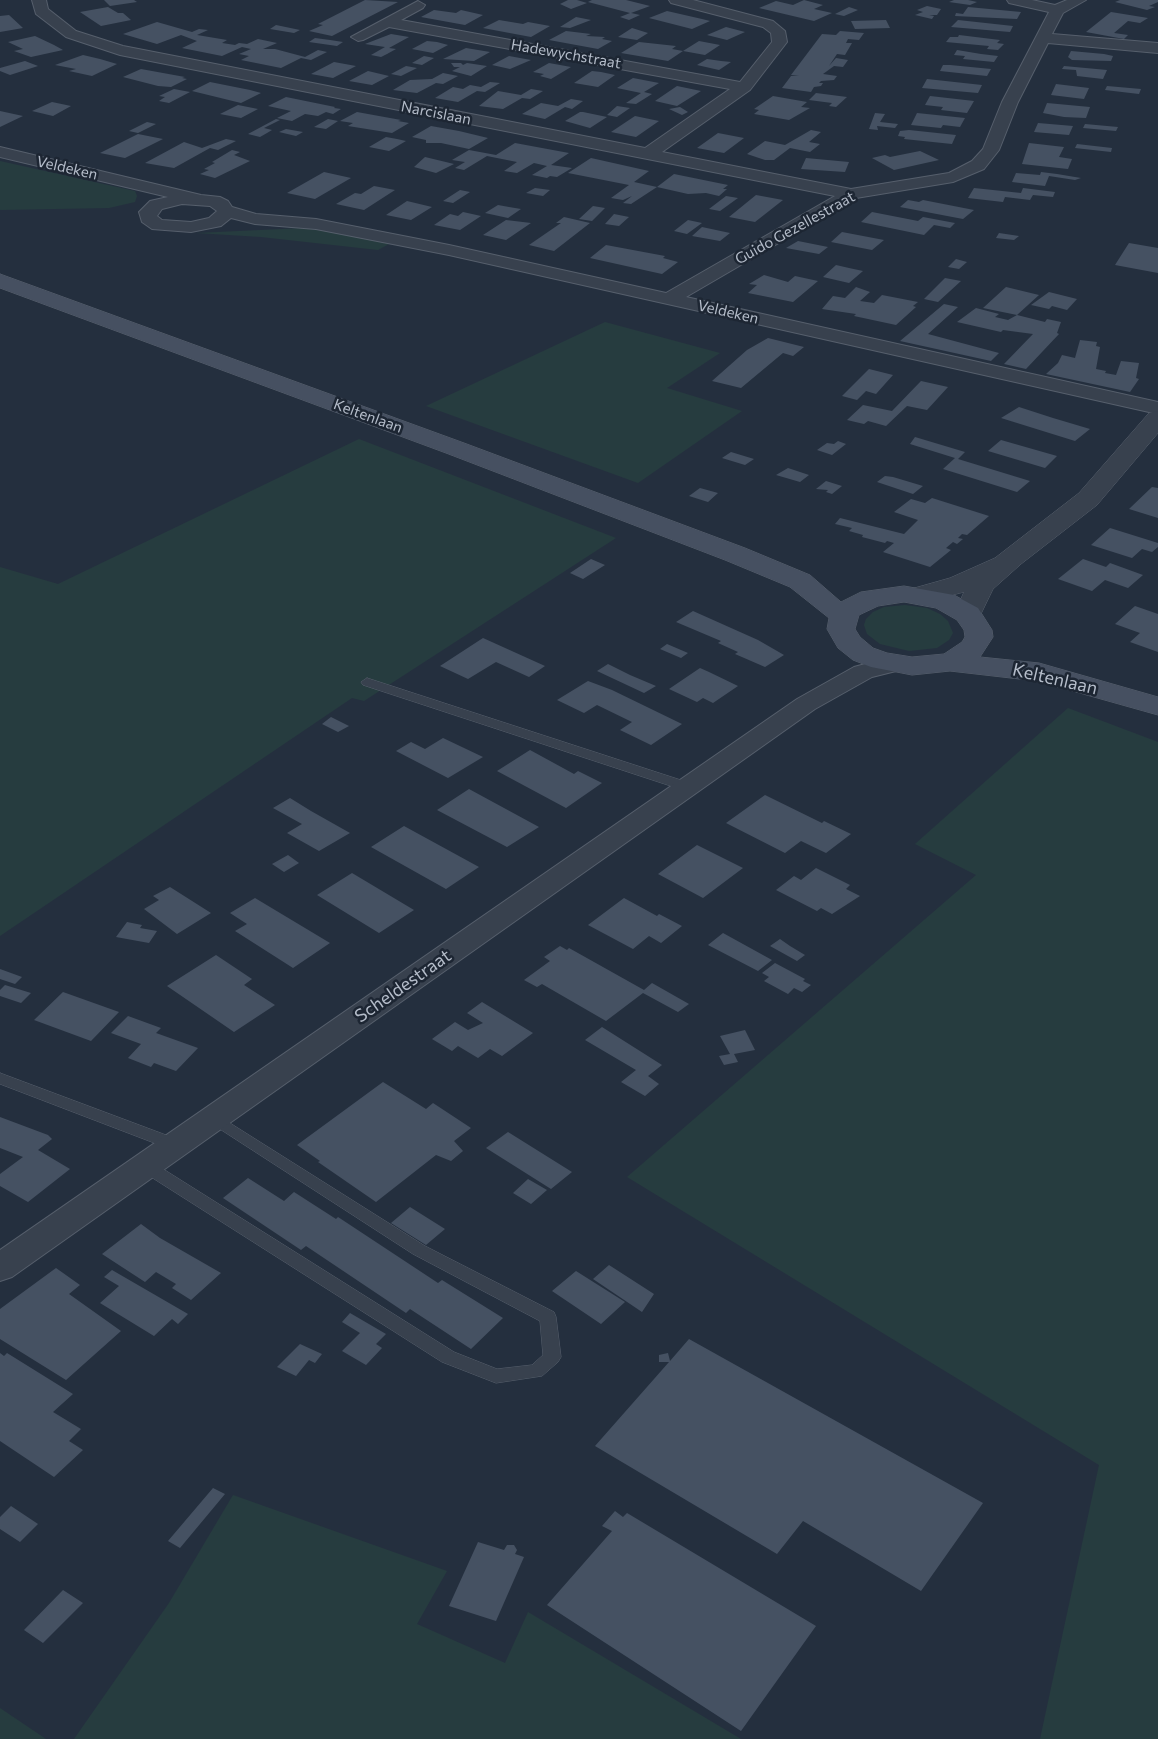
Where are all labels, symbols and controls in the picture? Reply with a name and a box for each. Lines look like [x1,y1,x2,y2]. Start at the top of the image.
street label: Hadewychstraat [509,35,623,73]
street label: Narcislaan [399,97,473,129]
street label: Veldeken [35,152,99,184]
street label: Guido Gezellestraat [732,188,858,268]
street label: Veldeken [696,296,760,328]
street label: Keltenlaan [331,395,405,437]
street label: Keltenlaan [1011,659,1099,699]
street label: Scheldestraat [351,945,455,1027]

